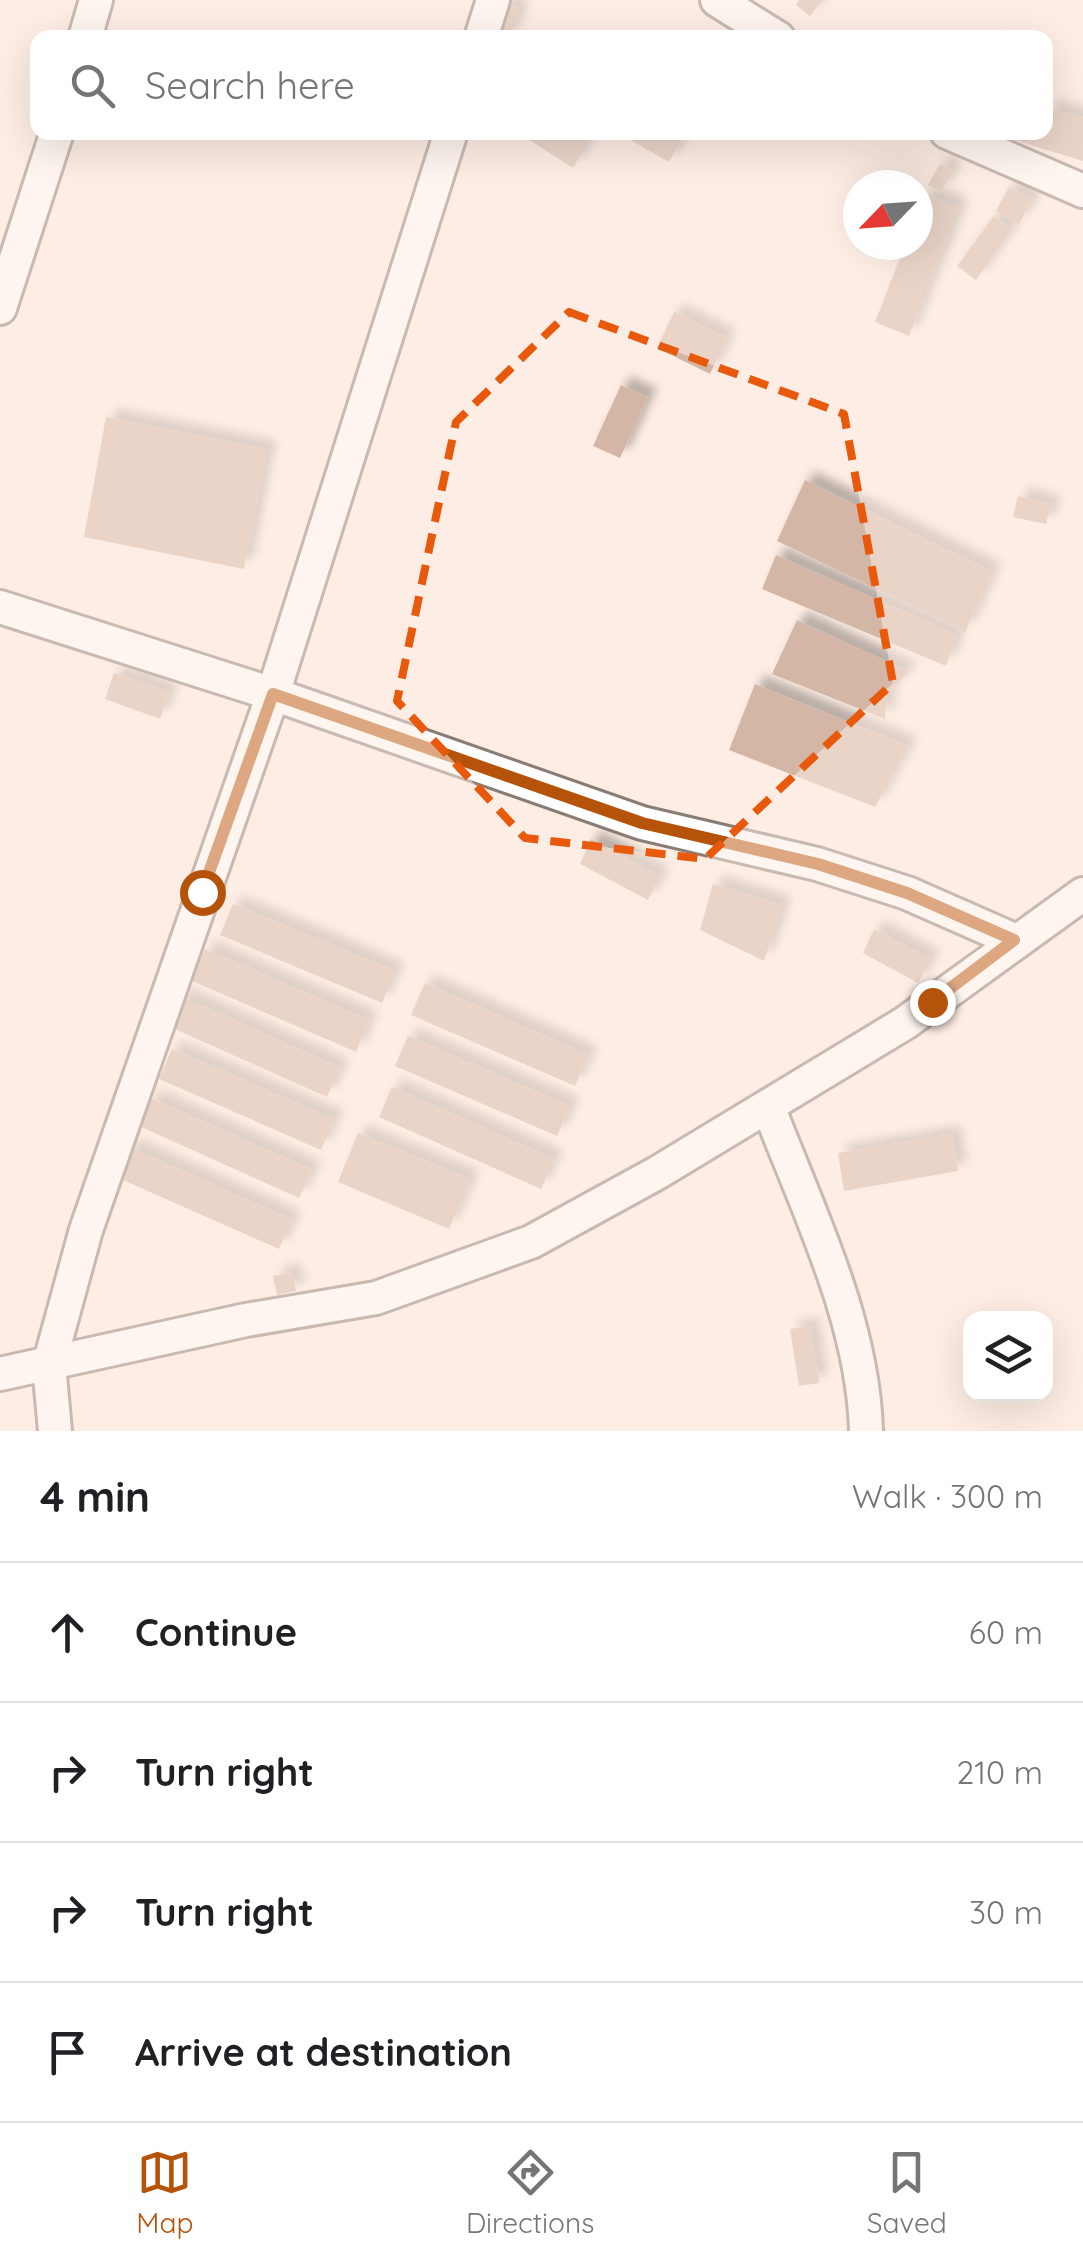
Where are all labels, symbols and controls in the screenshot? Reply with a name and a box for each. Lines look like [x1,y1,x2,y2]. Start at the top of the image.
search box [30,30,1053,140]
icon: search [65,58,120,113]
text: Search here [145,61,355,109]
north arrow [843,170,933,260]
route start [180,870,226,916]
route end [910,980,956,1026]
map controls [963,1311,1053,1401]
button: layers [963,1311,1053,1401]
text: 4 min [40,1470,150,1523]
text: Walk · 300 m [852,1476,1043,1516]
icon: ahead [40,1605,95,1660]
text: Continue [135,1608,297,1656]
text: 60 m [969,1612,1043,1652]
icon: right [40,1745,95,1800]
text: Turn right [135,1748,314,1796]
text: 210 m [956,1752,1043,1792]
icon: right [40,1885,95,1940]
text: Turn right [135,1888,314,1936]
text: 30 m [969,1892,1043,1932]
icon: arrive [40,2025,95,2080]
text: Arrive at destination [135,2028,512,2076]
tab: Map [136,2145,193,2240]
tab: Directions [466,2145,594,2240]
tab: Saved [867,2145,947,2240]

